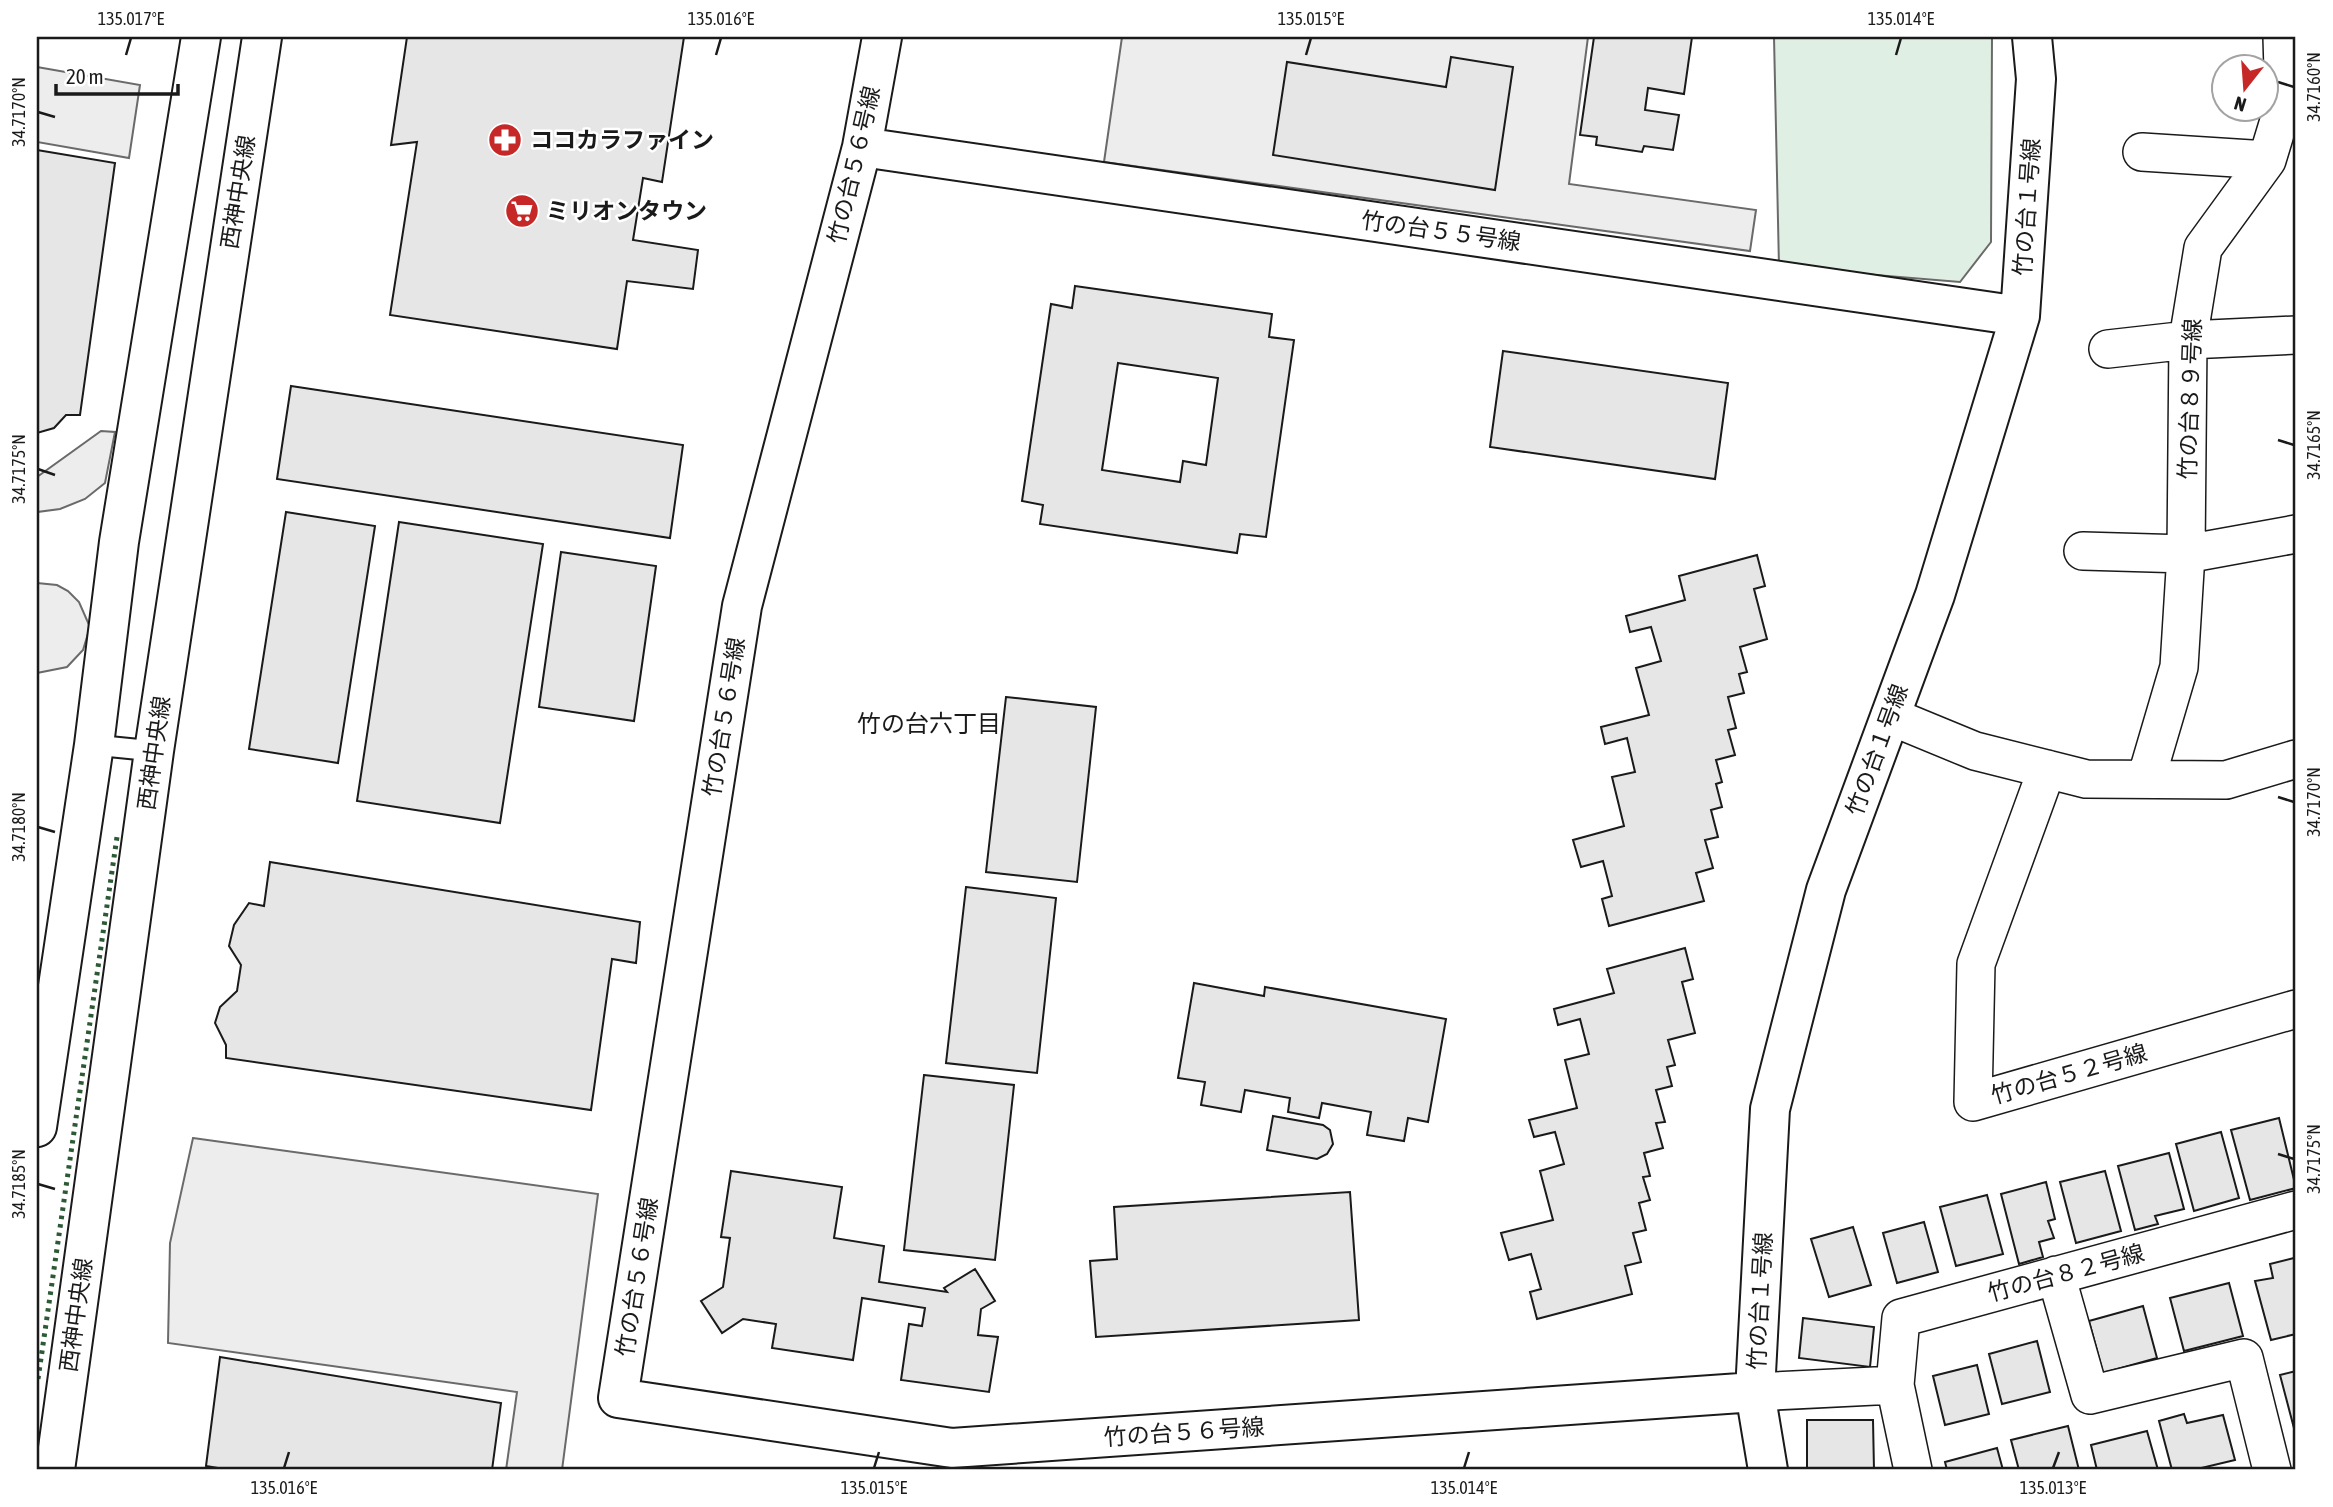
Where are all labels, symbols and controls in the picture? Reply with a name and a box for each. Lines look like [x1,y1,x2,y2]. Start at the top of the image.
text: 135.017°E [98,8,165,29]
text: 135.016°E [688,8,755,29]
text: 135.015°E [1278,8,1345,29]
text: 135.014°E [1868,8,1935,29]
scale bar [56,52,178,96]
north arrow [2210,52,2280,122]
text: 34.7160°N [2303,52,2324,122]
text: 20 m [66,64,104,88]
text: 34.7170°N [8,77,29,147]
street label: 竹の台５６号線 [823,84,885,246]
text: N [2231,92,2249,116]
pharmacy icon: ココカラファイン [486,121,524,159]
place label: ココカラファイン [530,127,714,153]
street label: 西神中央線 [216,133,260,251]
street label: 竹の台１号線 [2009,137,2045,277]
supermarket icon: ミリオンタウン [503,192,541,230]
place label: ミリオンタウン [546,198,707,224]
street label: 竹の台５５号線 [1359,207,1523,255]
street label: 竹の台８９号線 [2174,318,2206,480]
text: 34.7165°N [2303,410,2324,480]
text: 34.7175°N [8,434,29,504]
street label: 竹の台５６号線 [699,635,749,799]
street label: 竹の台１号線 [1841,681,1913,819]
street label: 西神中央線 [133,694,175,812]
district label: 竹の台六丁目 [857,710,1001,737]
text: 34.7170°N [2303,767,2324,837]
text: 34.7180°N [8,792,29,862]
street label: 竹の台５２号線 [1988,1039,2150,1109]
text: 34.7175°N [2303,1124,2324,1194]
text: 34.7185°N [8,1149,29,1219]
street label: 竹の台５６号線 [612,1195,662,1359]
street label: 竹の台１号線 [1743,1231,1777,1371]
street label: 竹の台８２号線 [1985,1240,2147,1306]
street label: 西神中央線 [55,1256,97,1374]
street label: 竹の台５６号線 [1103,1413,1265,1451]
text: 135.016°E [251,1477,318,1498]
text: 135.015°E [841,1477,908,1498]
text: 135.014°E [1431,1477,1498,1498]
text: 135.013°E [2020,1477,2087,1498]

